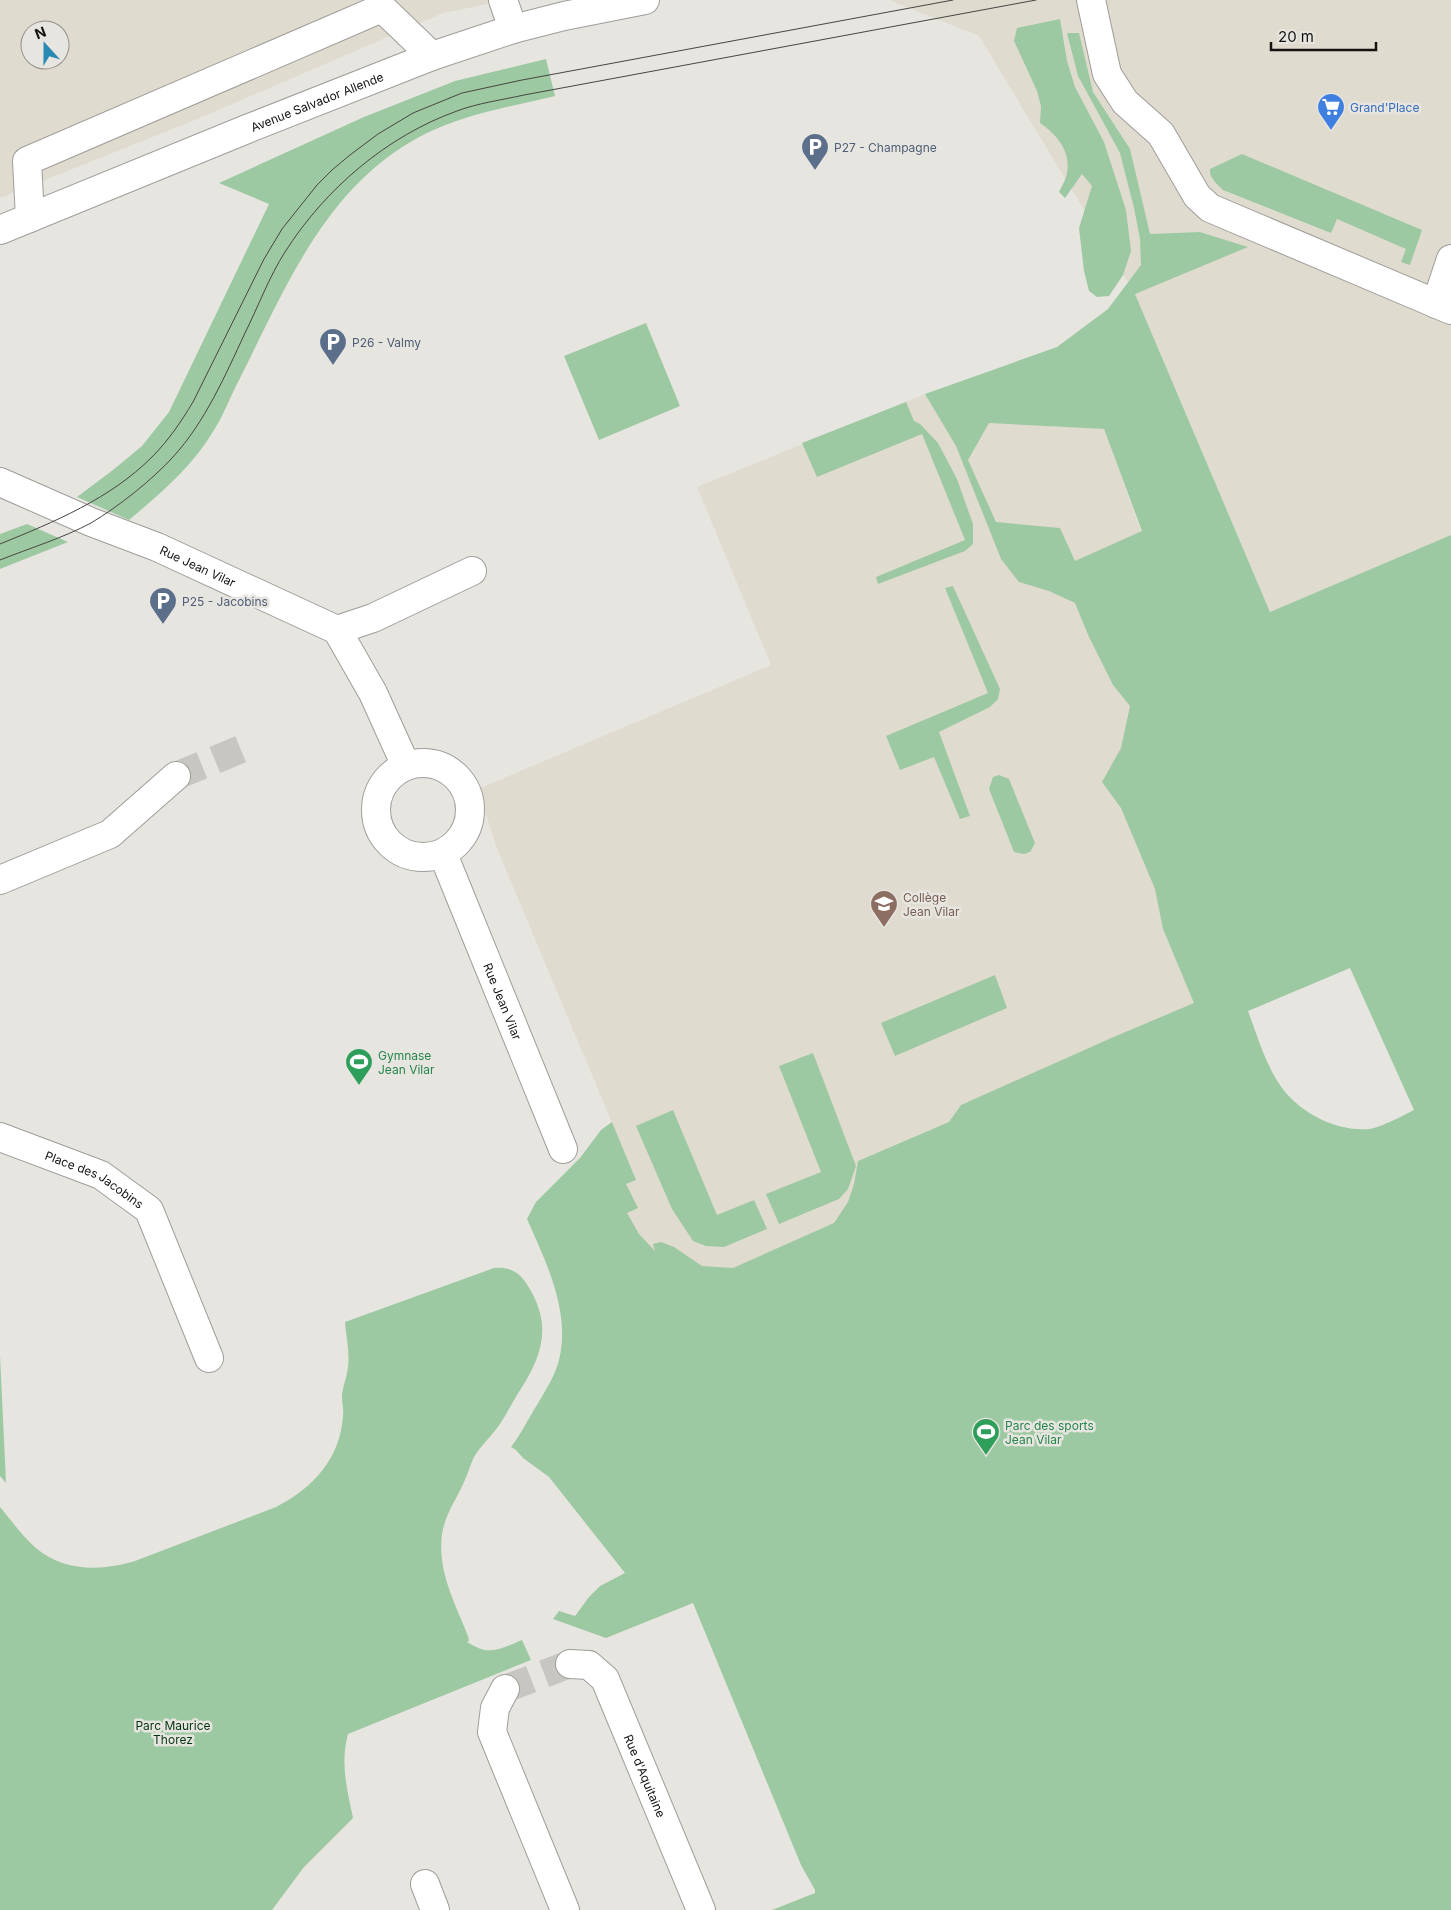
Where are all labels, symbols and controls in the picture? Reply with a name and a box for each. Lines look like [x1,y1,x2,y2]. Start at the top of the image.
north arrow [20,20,70,70]
scale bar [1271,20,1376,52]
text: N [32,23,48,42]
text: 20 m [1278,27,1314,46]
street label: Avenue Salvador Allende [248,68,385,134]
supermarket icon: Grand'Place [1316,92,1346,131]
place label: Grand'Place [1350,100,1419,115]
parking icon: P27 - Champagne [800,132,830,171]
place label: P27 - Champagne [834,140,937,155]
parking icon: P26 - Valmy [318,327,348,366]
place label: P26 - Valmy [352,335,421,350]
street label: Rue Jean Vilar [158,542,239,590]
parking icon: P25 - Jacobins [148,586,178,625]
place label: P25 - Jacobins [182,594,268,609]
school or university icon: Collège Jean Vilar [869,889,899,928]
place label: Collège Jean Vilar [903,890,960,919]
street label: Rue Jean Vilar [481,961,525,1042]
sports icon: Gymnase Jean Vilar [344,1047,374,1086]
place label: Gymnase Jean Vilar [378,1048,435,1077]
street label: Place des Jacobins [43,1147,147,1211]
sports icon: Parc des sports Jean Vilar [971,1417,1001,1456]
place label: Parc des sports Jean Vilar [1005,1418,1094,1447]
park label: Parc Maurice Thorez [135,1718,211,1747]
street label: Rue d'Aquitaine [621,1732,669,1819]

